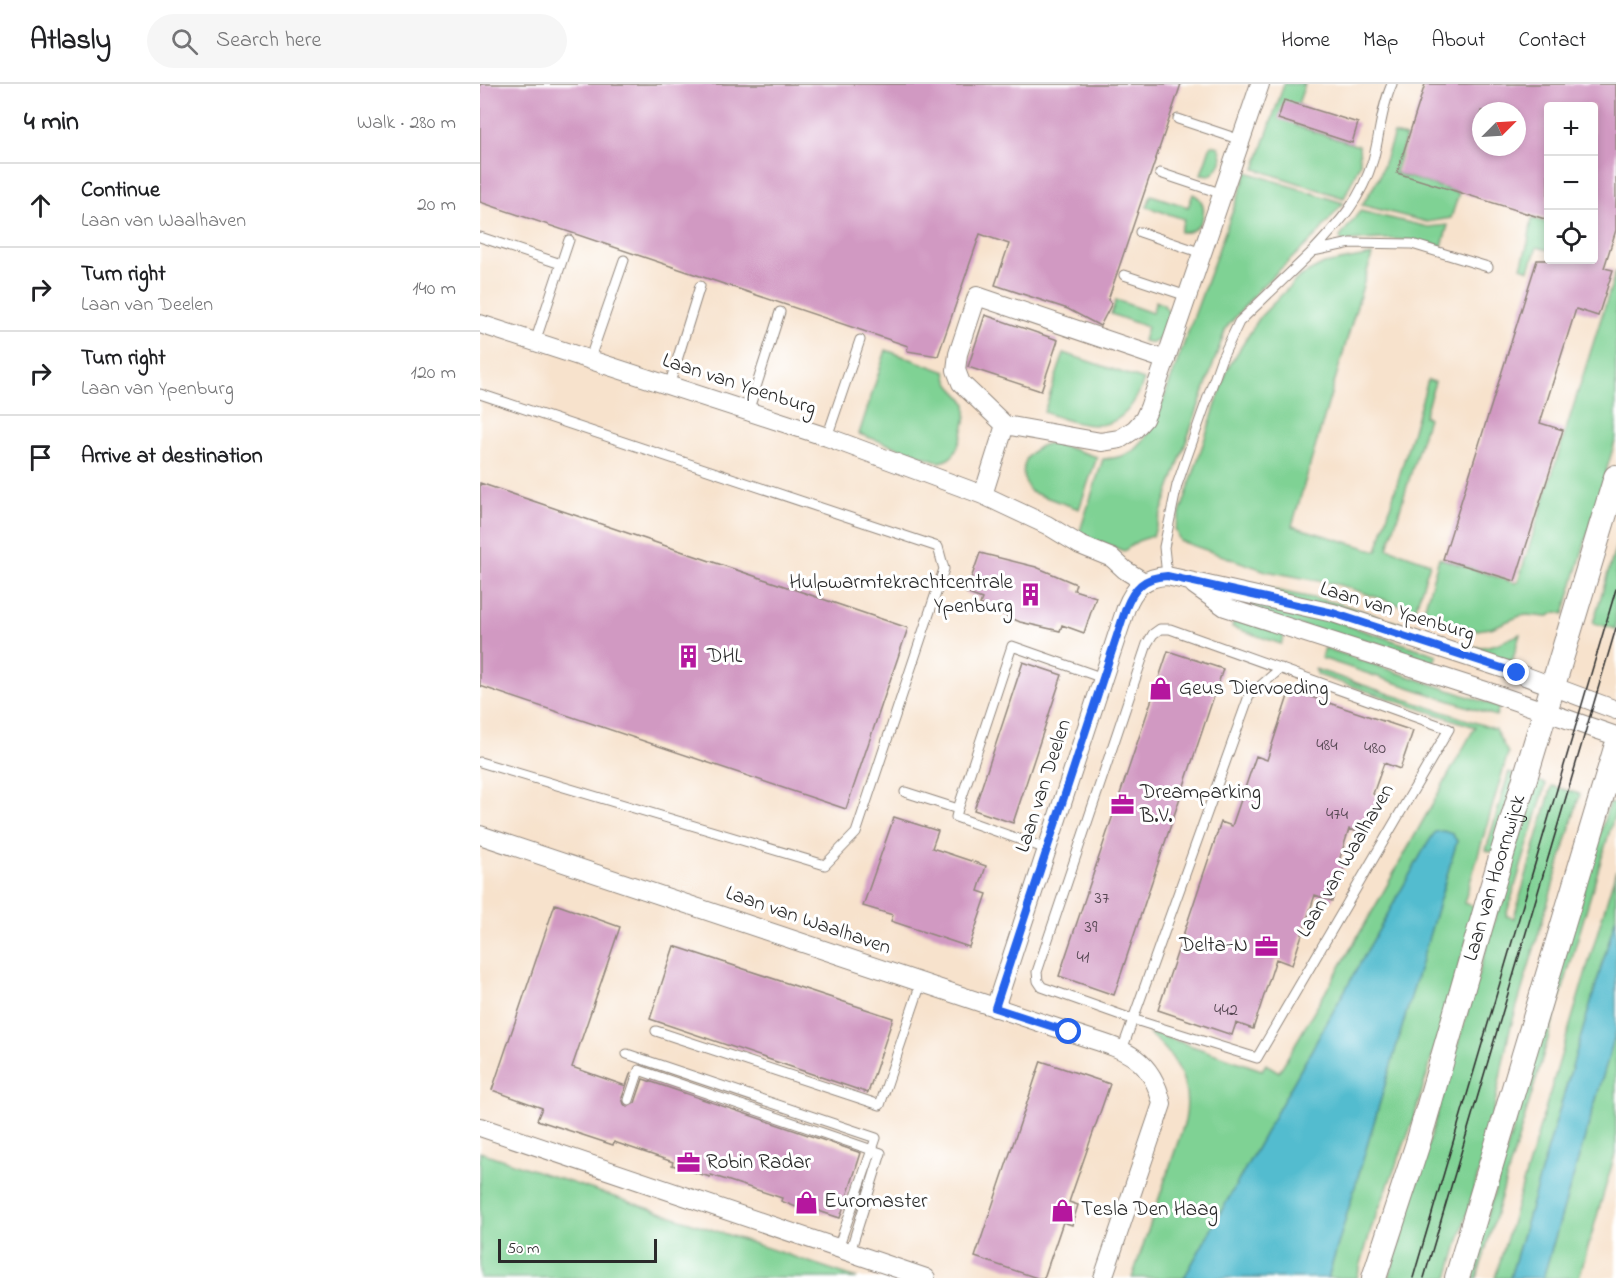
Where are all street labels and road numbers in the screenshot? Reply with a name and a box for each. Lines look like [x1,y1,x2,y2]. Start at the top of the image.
street label: Laan van Ypenburg [658,346,820,426]
street label: Laan van Ypenburg [1315,574,1478,652]
street label: Laan van Deelen [1008,715,1080,857]
street label: Laan van Waalhaven [1290,778,1402,944]
street label: Laan van Hoornwijck [1456,790,1534,965]
street label: Laan van Waalhaven [721,879,895,963]

